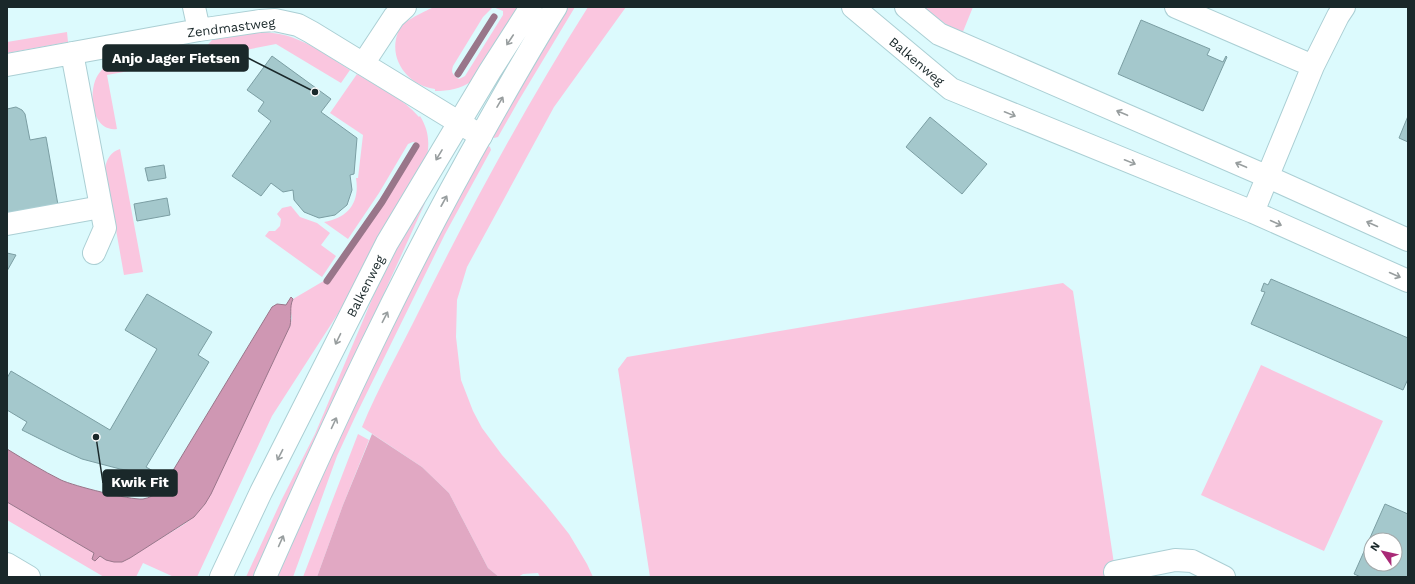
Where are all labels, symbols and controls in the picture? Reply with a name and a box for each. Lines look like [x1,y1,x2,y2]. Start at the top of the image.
street label: Zendmastweg [186,15,276,40]
one-way arrow [505,34,513,46]
street label: Balkenweg [886,34,947,89]
callout: Anjo Jager Fietsen [103,45,248,71]
text: Anjo Jager Fietsen [112,50,240,66]
one-way arrow [496,96,504,108]
one-way arrow [1116,109,1128,116]
one-way arrow [1003,110,1015,118]
one-way arrow [434,149,442,161]
one-way arrow [1124,159,1136,167]
one-way arrow [1235,161,1247,168]
one-way arrow [441,195,448,207]
one-way arrow [1270,219,1282,227]
one-way arrow [1367,219,1379,227]
street label: Balkenweg [343,253,387,320]
one-way arrow [1388,272,1400,280]
one-way arrow [382,311,389,323]
one-way arrow [334,333,341,345]
one-way arrow [331,417,338,429]
one-way arrow [276,449,283,461]
callout: Kwik Fit [103,470,177,496]
text: Kwik Fit [111,474,169,490]
north arrow [1363,532,1403,572]
one-way arrow [278,536,285,548]
text: N [1367,540,1383,554]

